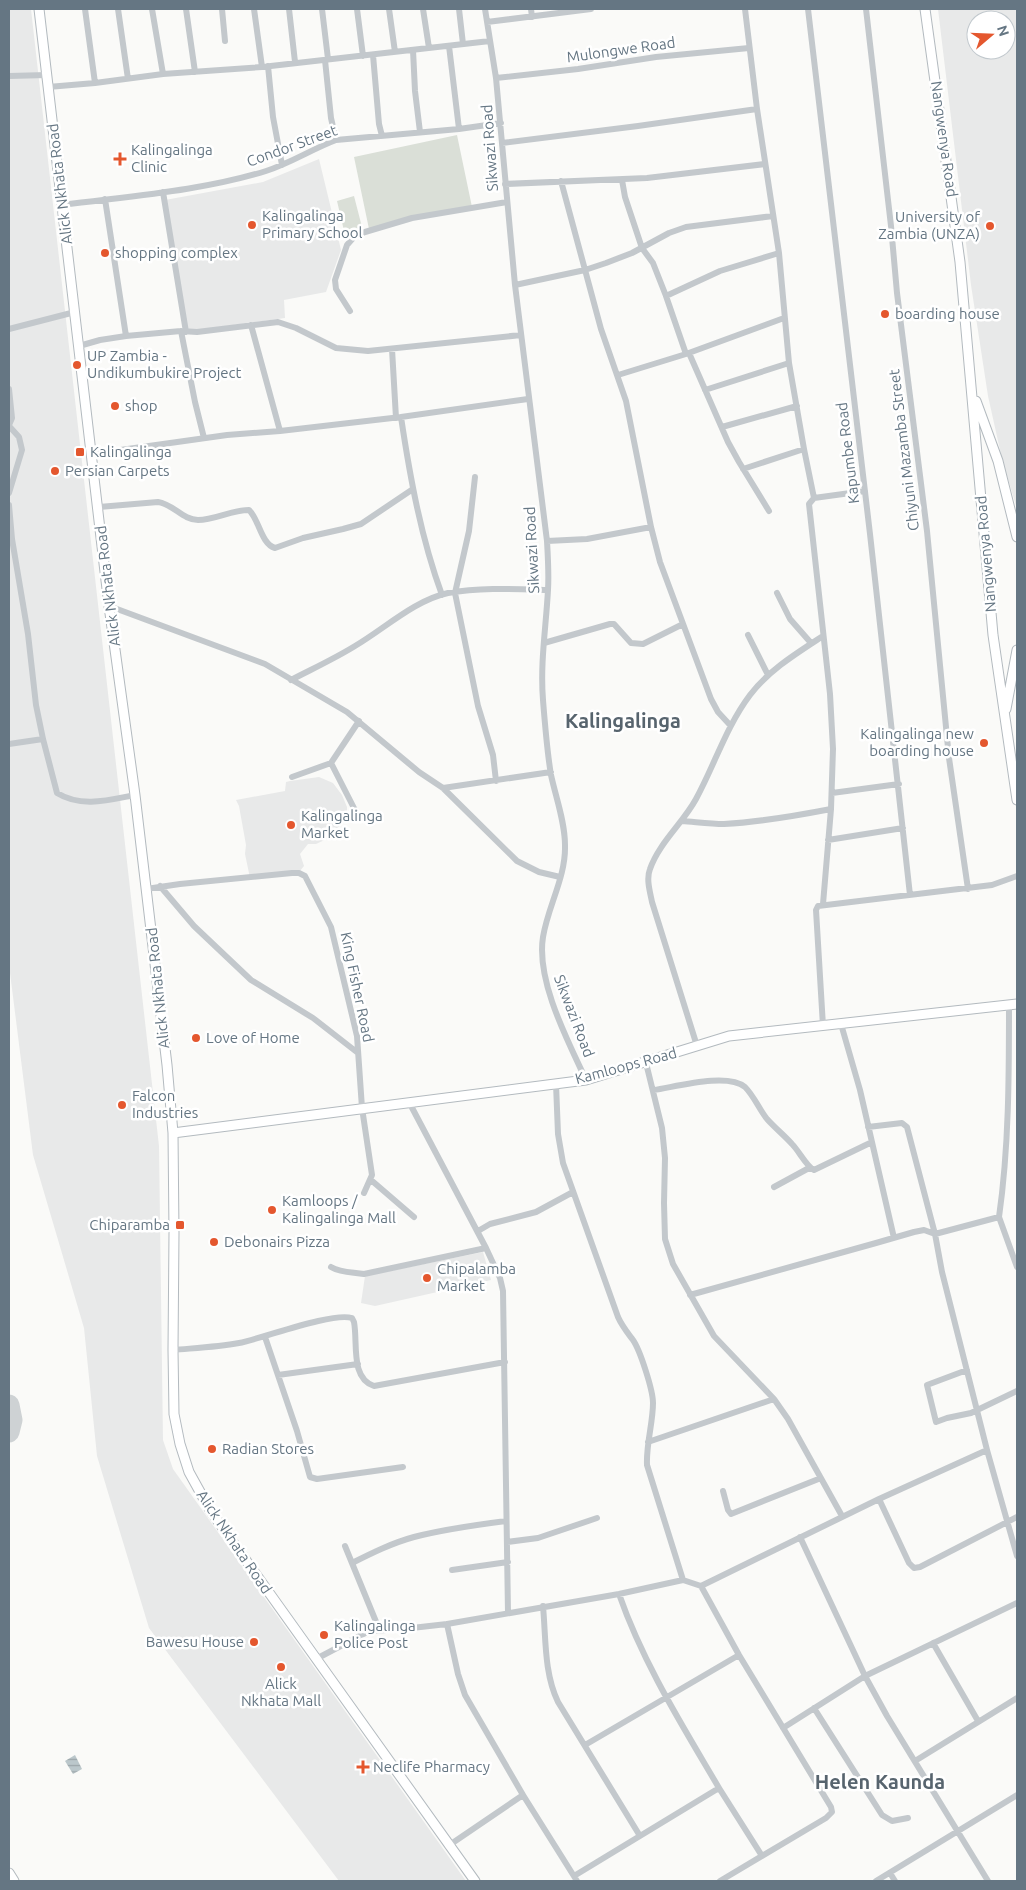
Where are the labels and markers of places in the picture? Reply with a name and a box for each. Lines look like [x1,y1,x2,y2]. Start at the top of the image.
place label: Kalingalinga Clinic [131,141,213,175]
marker: Kalingalinga Clinic [113,152,127,166]
place label: Kalingalinga Primary School [262,207,363,241]
place label: University of Zambia (UNZA) [878,208,980,242]
marker: Kalingalinga Primary School [246,219,258,231]
marker: University of Zambia (UNZA) [984,220,996,232]
place label: shopping complex [115,244,238,261]
marker: shopping complex [99,247,111,259]
place label: boarding house [895,305,1000,322]
marker: boarding house [879,308,891,320]
place label: UP Zambia - Undikumbukire Project [87,347,242,381]
marker: UP Zambia - Undikumbukire Project [71,359,83,371]
place label: shop [125,397,158,414]
marker: shop [109,400,121,412]
place label: Kalingalinga [90,443,172,460]
marker: Kalingalinga [74,446,86,458]
place label: Persian Carpets [65,462,170,479]
marker: Persian Carpets [49,465,61,477]
place label: Kalingalinga new boarding house [860,725,974,759]
marker: Kalingalinga new boarding house [978,737,990,749]
place label: Kalingalinga Market [301,807,383,841]
marker: Kalingalinga Market [285,819,297,831]
place label: Love of Home [206,1029,300,1046]
marker: Love of Home [190,1032,202,1044]
place label: Falcon Industries [132,1087,198,1121]
marker: Falcon Industries [116,1099,128,1111]
place label: Kamloops / Kalingalinga Mall [282,1192,396,1226]
marker: Kamloops / Kalingalinga Mall [266,1204,278,1216]
place label: Chiparamba [89,1216,170,1233]
marker: Chiparamba [174,1219,186,1231]
place label: Debonairs Pizza [224,1233,330,1250]
marker: Debonairs Pizza [208,1236,220,1248]
place label: Chipalamba Market [437,1260,516,1294]
marker: Chipalamba Market [421,1272,433,1284]
place label: Radian Stores [222,1440,314,1457]
marker: Radian Stores [206,1443,218,1455]
place label: Kalingalinga Police Post [334,1617,416,1651]
marker: Kalingalinga Police Post [318,1629,330,1641]
place label: Bawesu House [146,1633,244,1650]
marker: Bawesu House [248,1636,260,1648]
marker: Alick Nkhata Mall [275,1661,287,1673]
place label: Alick Nkhata Mall [241,1675,321,1709]
place label: Neclife Pharmacy [373,1758,490,1775]
marker: Neclife Pharmacy [357,1761,369,1773]

